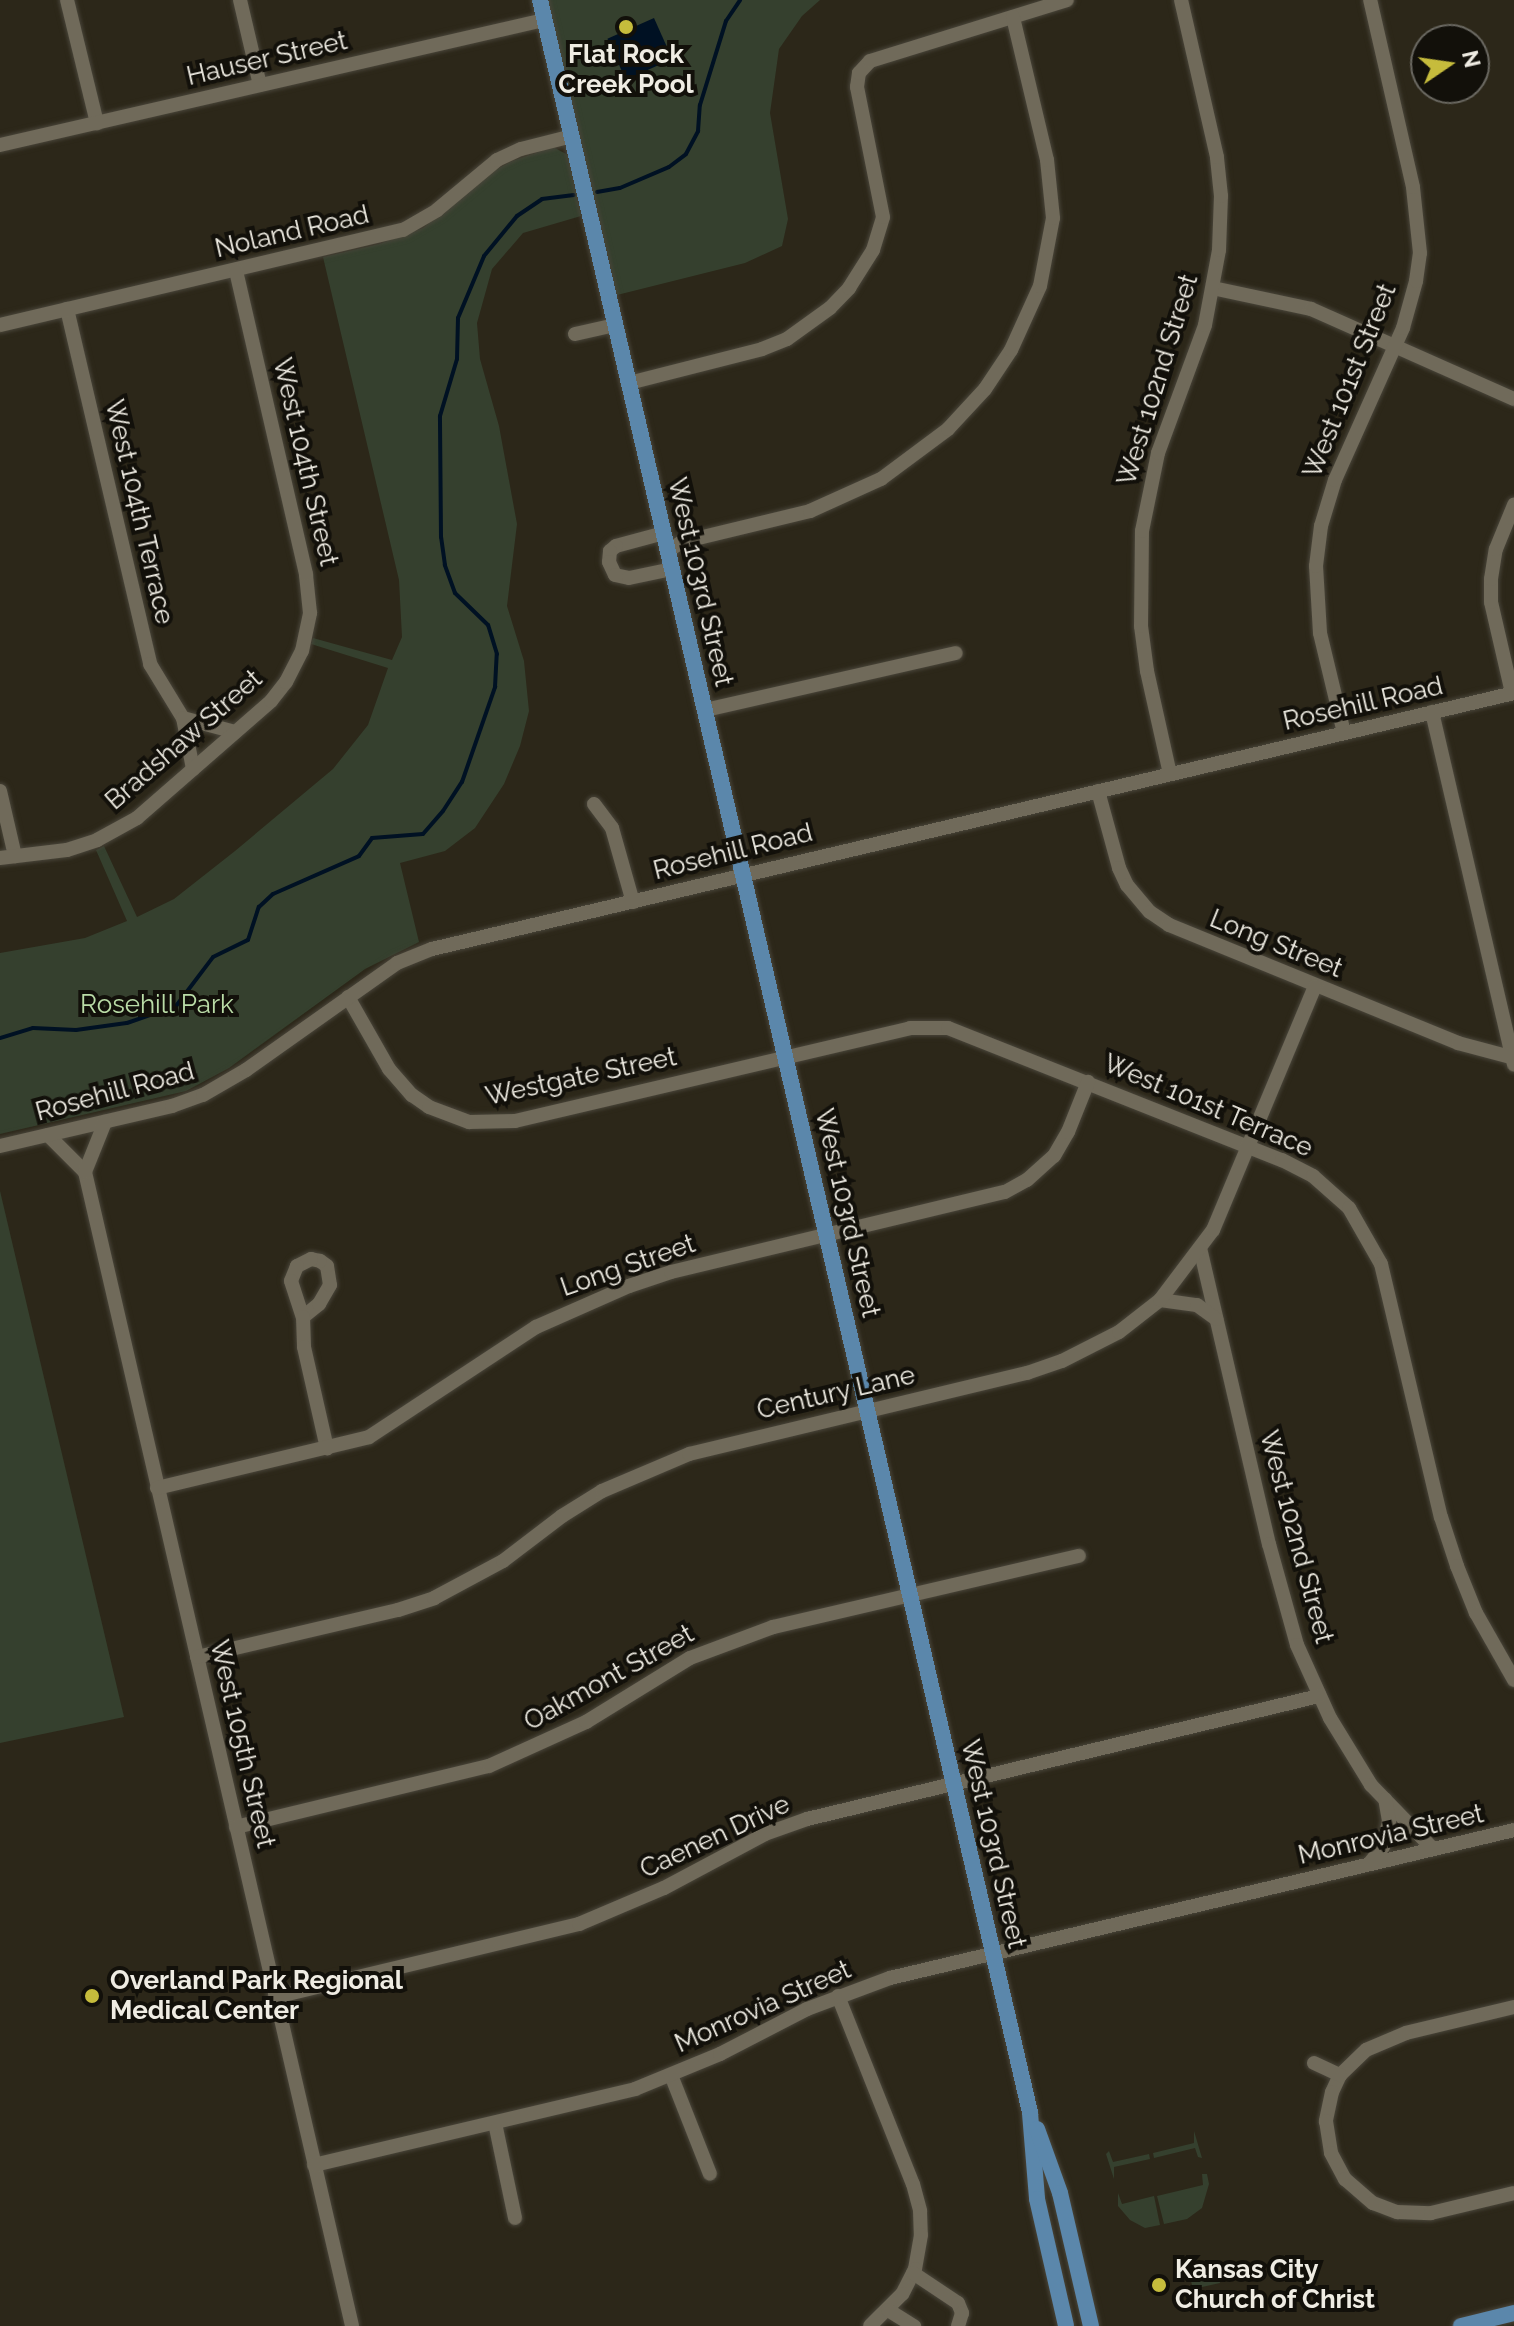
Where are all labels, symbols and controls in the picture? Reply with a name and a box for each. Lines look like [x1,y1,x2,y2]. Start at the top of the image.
marker: Flat Rock Creek Pool [617,18,635,36]
north arrow [1410,24,1490,104]
street label: Hauser Street [183,25,351,93]
place label: Flat Rock Creek Pool [558,39,694,100]
text: N [1457,48,1486,70]
street label: Noland Road [212,199,372,265]
street label: West 102nd Street [1111,271,1205,489]
street label: West 101st Street [1297,279,1403,483]
street label: West 104th Street [266,355,344,569]
street label: West 104th Terrace [98,396,180,628]
street label: West 103rd Street [661,475,739,689]
street label: Bradshaw Street [99,663,269,817]
street label: Rosehill Road [1280,670,1446,738]
street label: Rosehill Road [650,817,816,887]
street label: Long Street [1205,903,1347,985]
park label: Rosehill Park [80,989,234,1021]
street label: Westgate Street [483,1042,679,1112]
street label: West 101st Terrace [1098,1048,1318,1164]
street label: Rosehill Road [32,1056,198,1128]
street label: West 103rd Street [808,1106,886,1320]
street label: Long Street [557,1228,699,1304]
street label: Century Lane [754,1360,918,1426]
street label: West 102nd Street [1253,1427,1339,1647]
street label: Oakmont Street [519,1618,699,1738]
street label: West 105th Street [203,1637,281,1851]
street label: West 103rd Street [954,1737,1032,1951]
street label: Caenen Drive [635,1789,795,1885]
street label: Monrovia Street [1295,1799,1487,1871]
street label: Monrovia Street [670,1954,856,2060]
place label: Overland Park Regional Medical Center [110,1965,403,2026]
marker: Overland Park Regional Medical Center [81,1985,103,2007]
place label: Kansas City Church of Christ [1175,2254,1376,2316]
marker: Kansas City Church of Christ [1150,2276,1168,2294]

